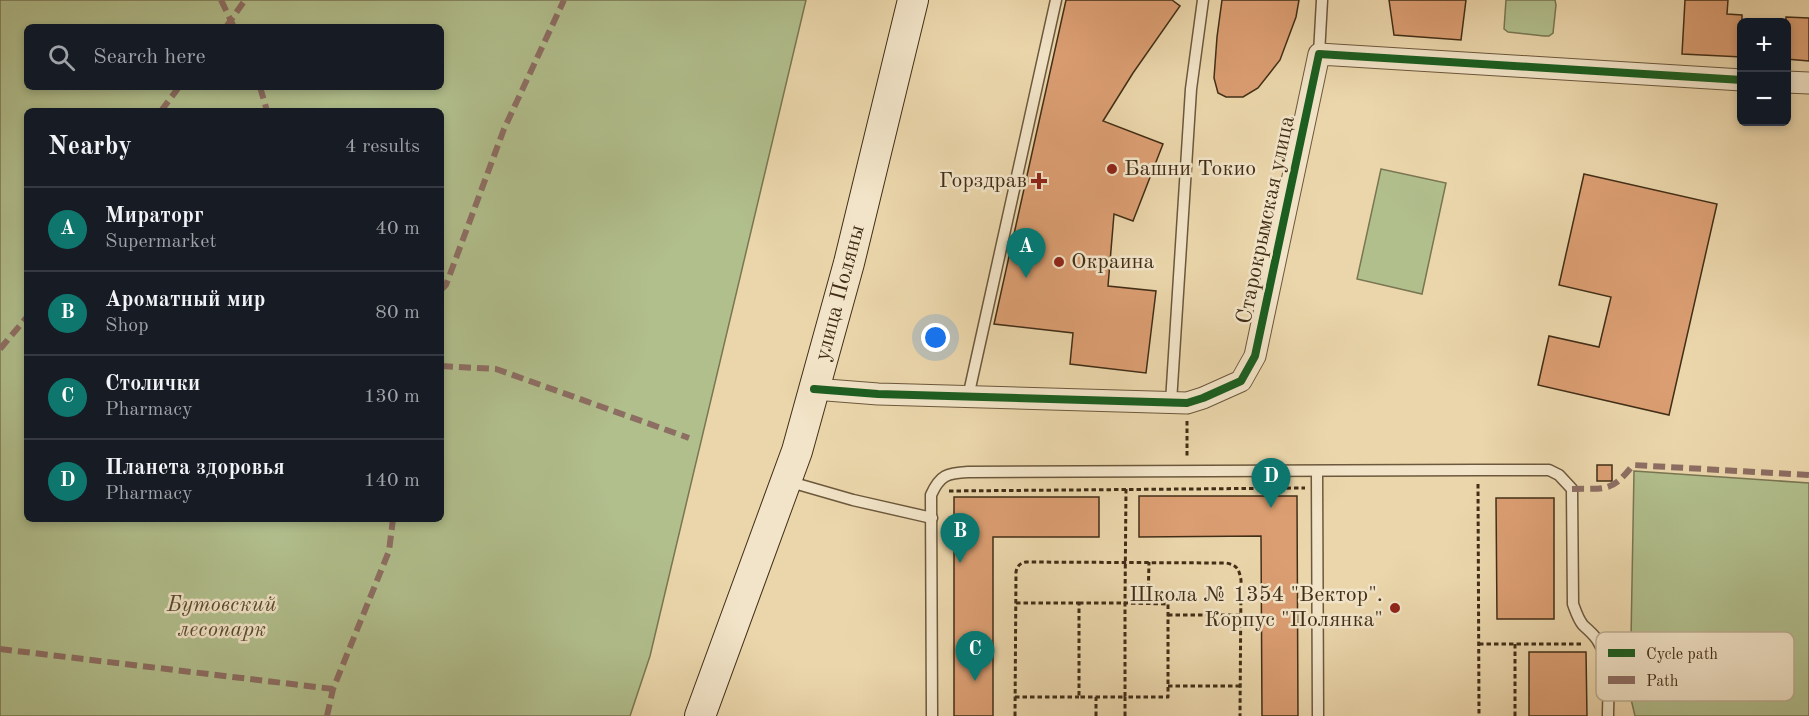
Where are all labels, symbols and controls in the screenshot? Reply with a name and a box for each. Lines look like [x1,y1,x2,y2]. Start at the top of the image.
map controls [1737,18,1791,126]
button: + [1737,18,1791,72]
search box [24,24,444,90]
icon: search [45,41,78,74]
text: Search here [93,46,206,68]
button: − [1737,72,1791,126]
street label: Старокрымская улица [1233,114,1299,326]
text: Nearby [48,134,132,160]
text: 4 results [345,137,420,157]
place label: Башни Токио [1124,158,1256,180]
marker: Башни Токио [1105,162,1119,176]
place label: Горздрав [939,170,1027,192]
marker: Горздрав [1032,174,1046,188]
text: Мираторг [105,205,204,227]
text: A [60,219,75,239]
text: 40 m [375,219,420,239]
street label: улица Поляны [811,223,869,363]
pin: A [1006,228,1046,278]
text: Supermarket [105,232,216,252]
place label: Окраина [1071,251,1155,273]
marker: Окраина [1052,255,1066,269]
text: Ароматный мир [105,289,265,311]
text: B [60,303,75,323]
text: 80 m [375,303,420,323]
text: Shop [105,316,149,336]
your location [921,323,950,352]
text: Столички [105,373,200,395]
text: C [61,387,74,407]
text: 130 m [364,387,420,407]
text: Pharmacy [105,400,193,420]
text: Планета здоровья [105,457,285,479]
pin: D [1252,458,1290,508]
text: D [60,471,75,491]
text: 140 m [364,471,420,491]
text: Pharmacy [105,484,193,504]
pin: B [940,514,980,563]
place label: Школа № 1354 "Вектор". Корпус "Полянка" [1129,584,1383,631]
park label: Бутовский лесопарк [166,594,277,641]
marker: Школа № 1354 "Вектор". Корпус "Полянка" [1388,601,1402,615]
pin: C [956,632,994,681]
legend [1596,632,1794,701]
text: Cycle path [1646,647,1718,663]
text: Path [1646,674,1679,690]

